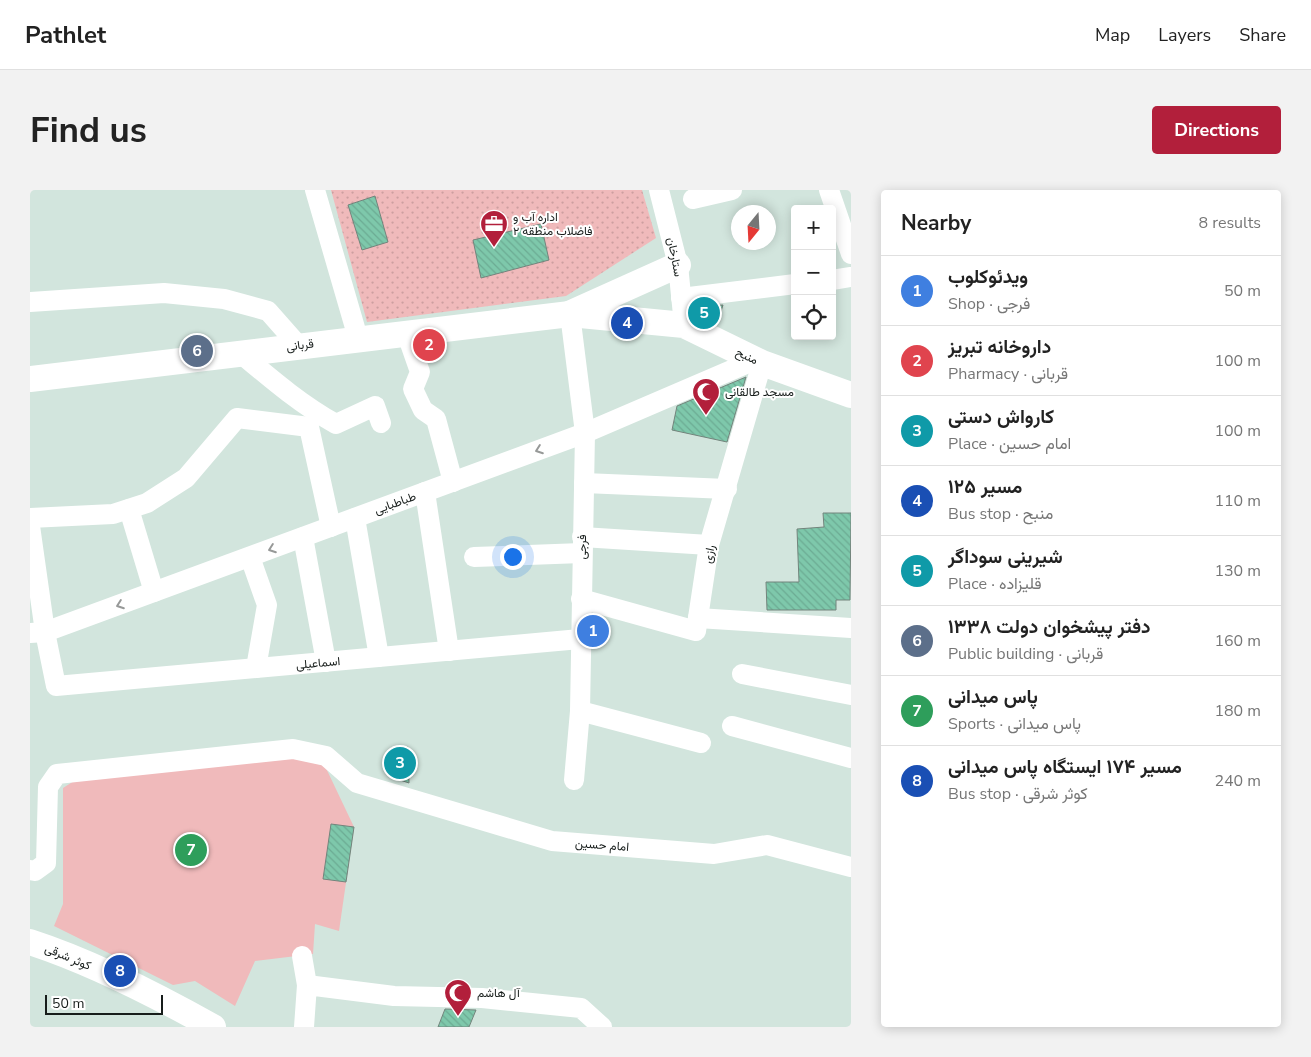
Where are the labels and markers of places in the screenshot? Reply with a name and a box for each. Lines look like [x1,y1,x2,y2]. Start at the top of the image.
office icon: اداره آب و فاضلاب منطقه ۲ [479,209,509,248]
place label: اداره آب و فاضلاب منطقه ۲ [513,209,593,239]
pin: 5 [688,294,720,332]
pin: 4 [611,304,643,342]
pin: 2 [413,326,445,364]
pin: 6 [181,332,213,370]
mosque icon: مسجد طالقانی [691,377,721,416]
place label: مسجد طالقانی [725,384,794,400]
pin: 1 [577,612,609,650]
pin: 3 [384,744,416,782]
pin: 7 [175,831,207,869]
pin: 8 [104,952,136,990]
mosque icon: آل هاشم [443,978,473,1017]
place label: آل هاشم [477,985,521,1001]

